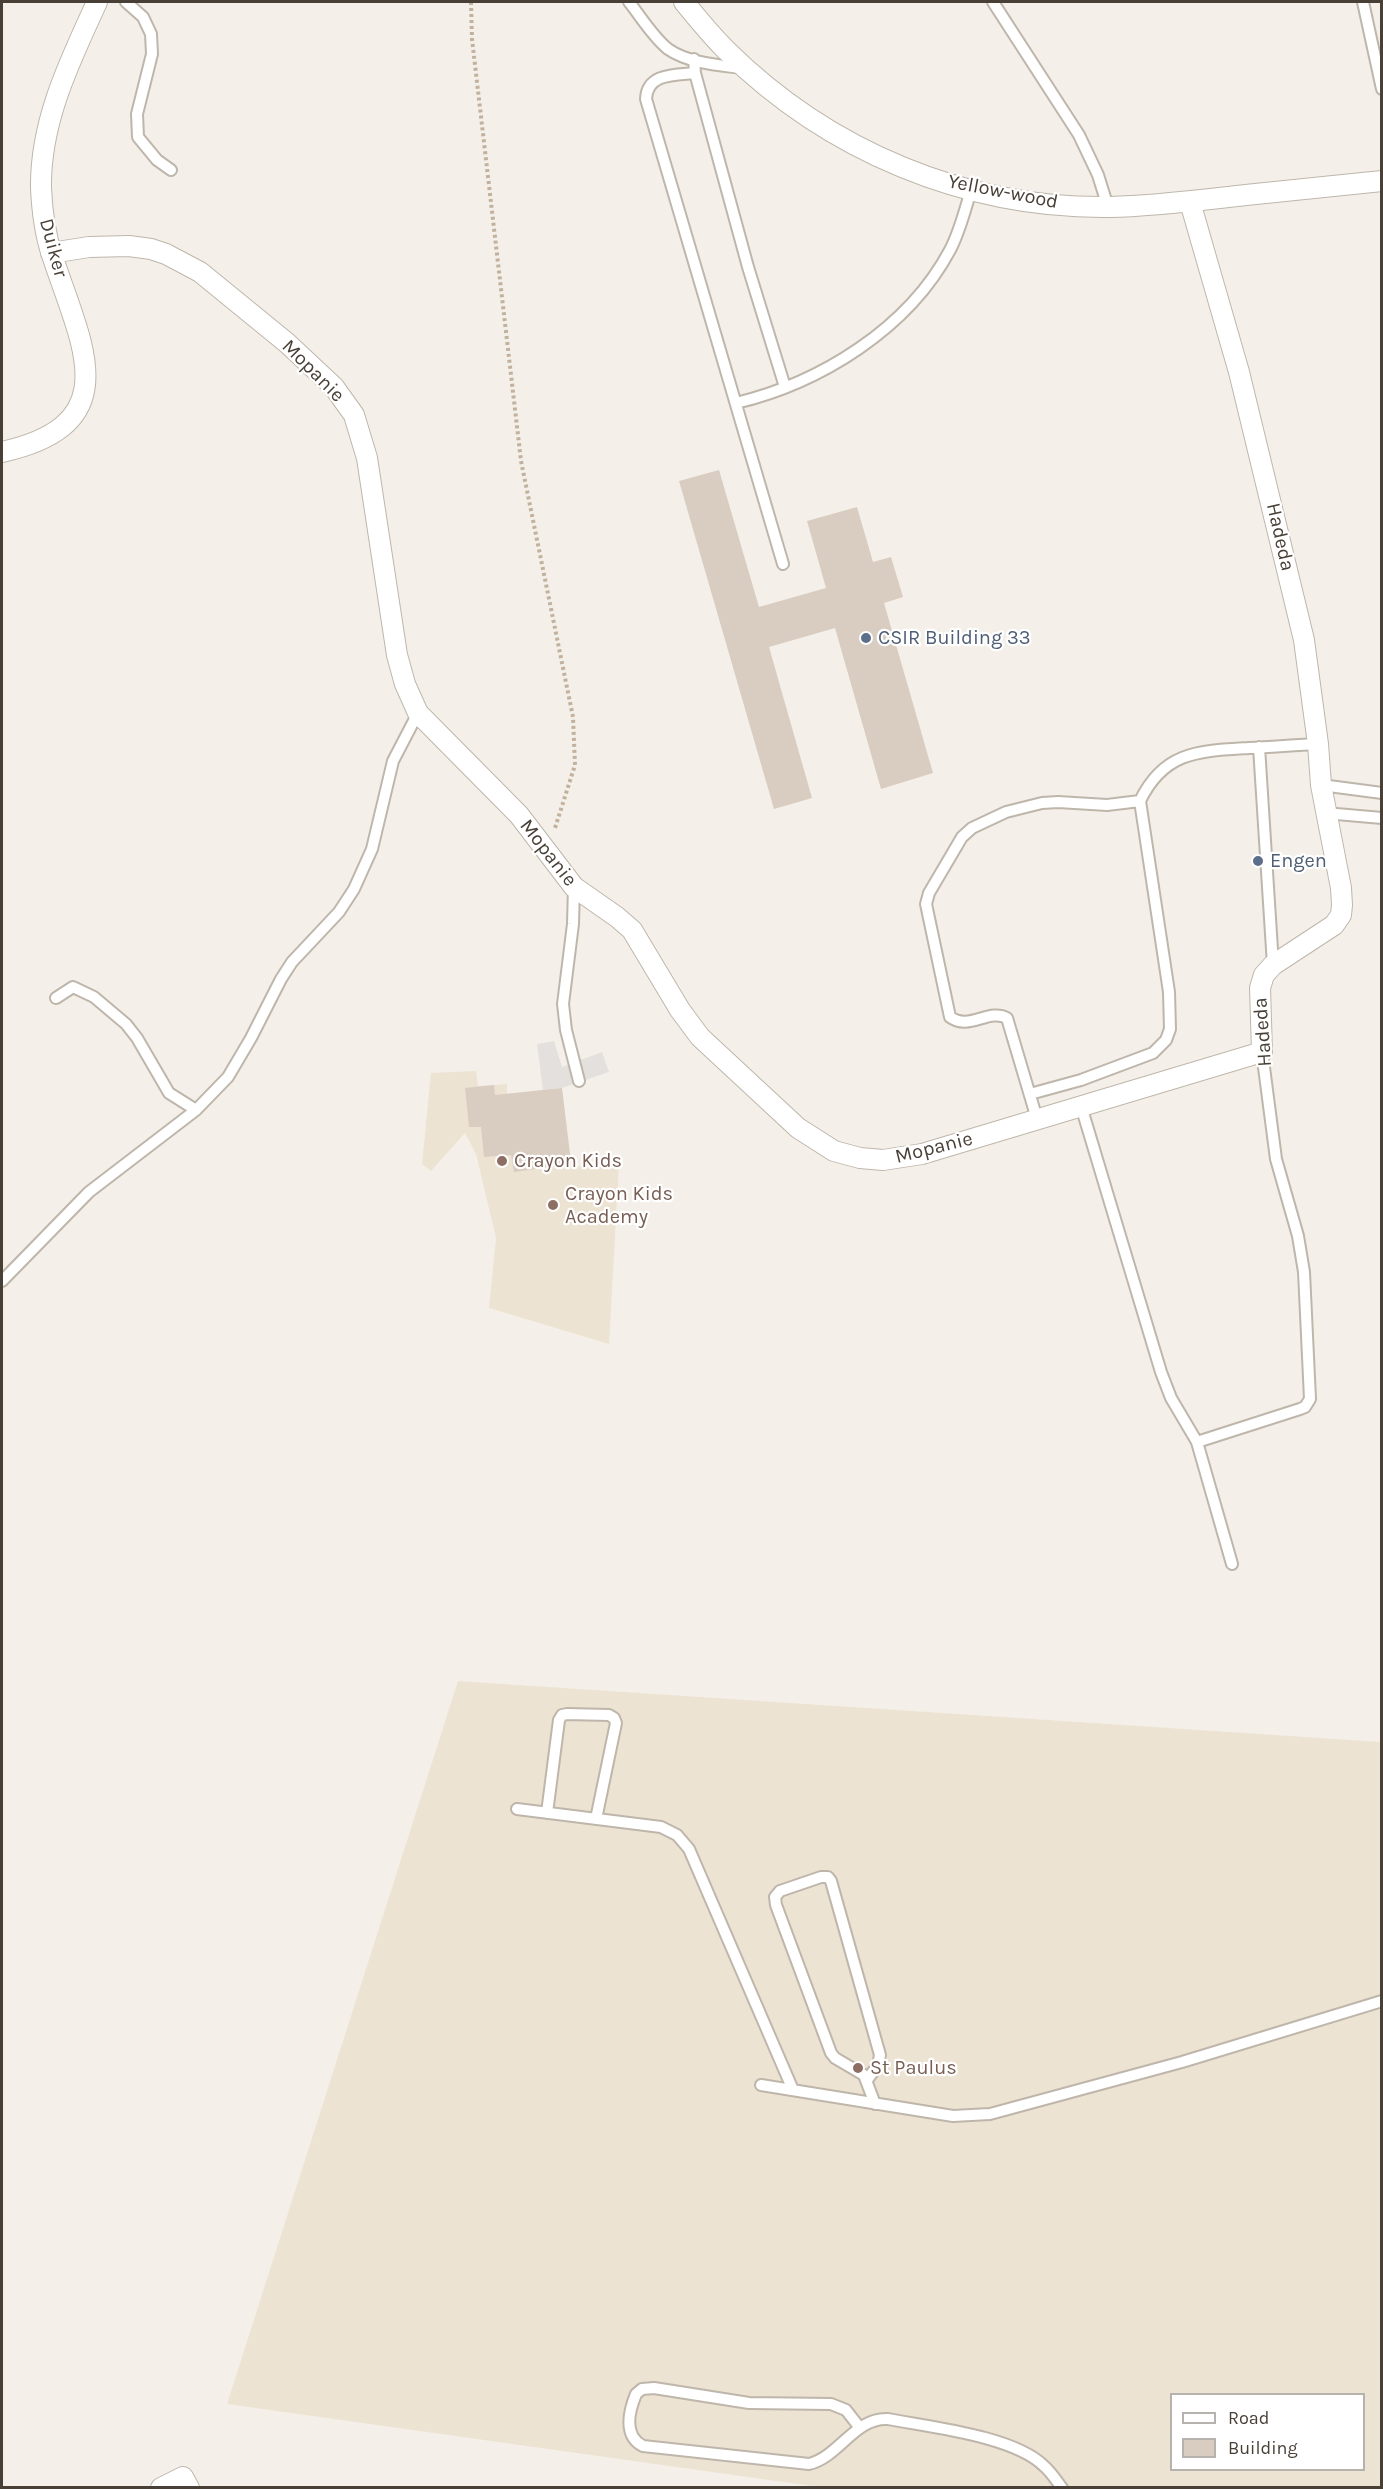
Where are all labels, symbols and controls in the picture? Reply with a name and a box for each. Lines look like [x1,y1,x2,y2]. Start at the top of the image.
street label: Yellow-wood [946,170,1060,214]
street label: Duiker [34,216,72,280]
street label: Mopanie [277,335,349,407]
street label: Hadeda [1261,501,1299,573]
place label: CSIR Building 33 [878,626,1031,650]
marker: CSIR Building 33 [859,631,873,645]
street label: Mopanie [514,815,582,891]
place label: Engen [1270,849,1327,873]
marker: Engen [1251,854,1265,868]
street label: Hadeda [1249,997,1277,1067]
street label: Mopanie [893,1127,975,1169]
place label: Crayon Kids [514,1149,622,1173]
marker: Crayon Kids [495,1154,509,1168]
place label: Crayon Kids Academy [565,1182,673,1229]
marker: Crayon Kids Academy [546,1198,560,1212]
place label: St Paulus [870,2056,957,2080]
marker: St Paulus [851,2061,865,2075]
legend [1170,2393,1365,2471]
text: Road [1228,2407,1269,2429]
text: Building [1228,2437,1298,2459]

